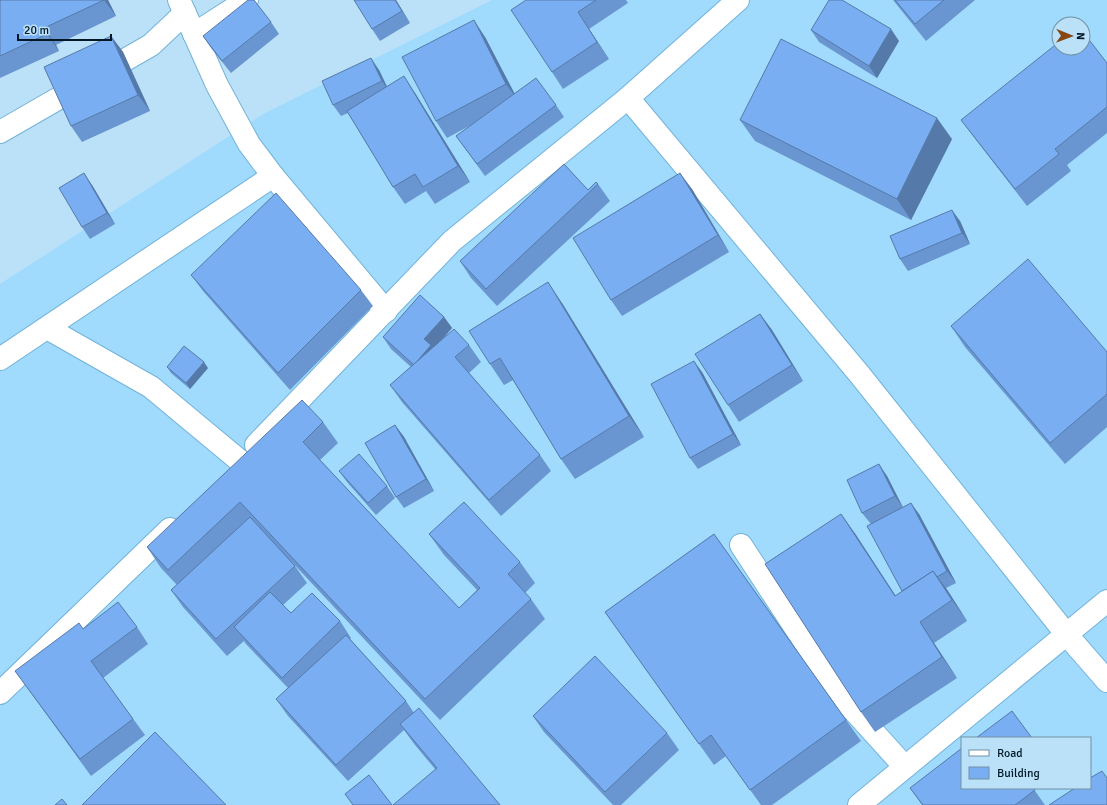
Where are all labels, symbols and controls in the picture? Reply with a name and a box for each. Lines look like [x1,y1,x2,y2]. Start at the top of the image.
scale bar [18,16,111,42]
north arrow [1051,16,1091,56]
text: 20 m [24,23,49,38]
text: N [1074,32,1087,40]
legend [961,737,1091,789]
text: Road [997,746,1023,761]
text: Building [997,766,1040,781]

